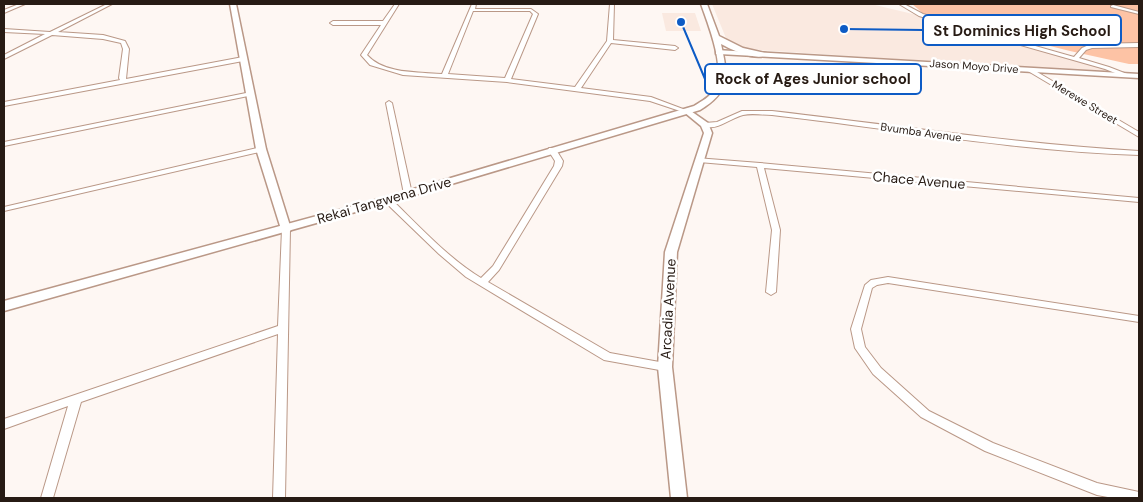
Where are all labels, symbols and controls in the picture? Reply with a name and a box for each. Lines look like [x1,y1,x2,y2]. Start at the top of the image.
callout: St Dominics High School [923,15,1121,45]
text: St Dominics High School [933,21,1111,41]
street label: Jason Moyo Drive [929,56,1019,76]
callout: Rock of Ages Junior school [705,64,921,94]
text: Rock of Ages Junior school [715,69,911,89]
street label: Merewe Street [1050,77,1120,127]
street label: Bvumba Avenue [880,119,962,145]
street label: Chace Avenue [872,167,966,193]
street label: Rekai Tangwena Drive [315,172,453,228]
street label: Arcadia Avenue [656,258,680,360]

